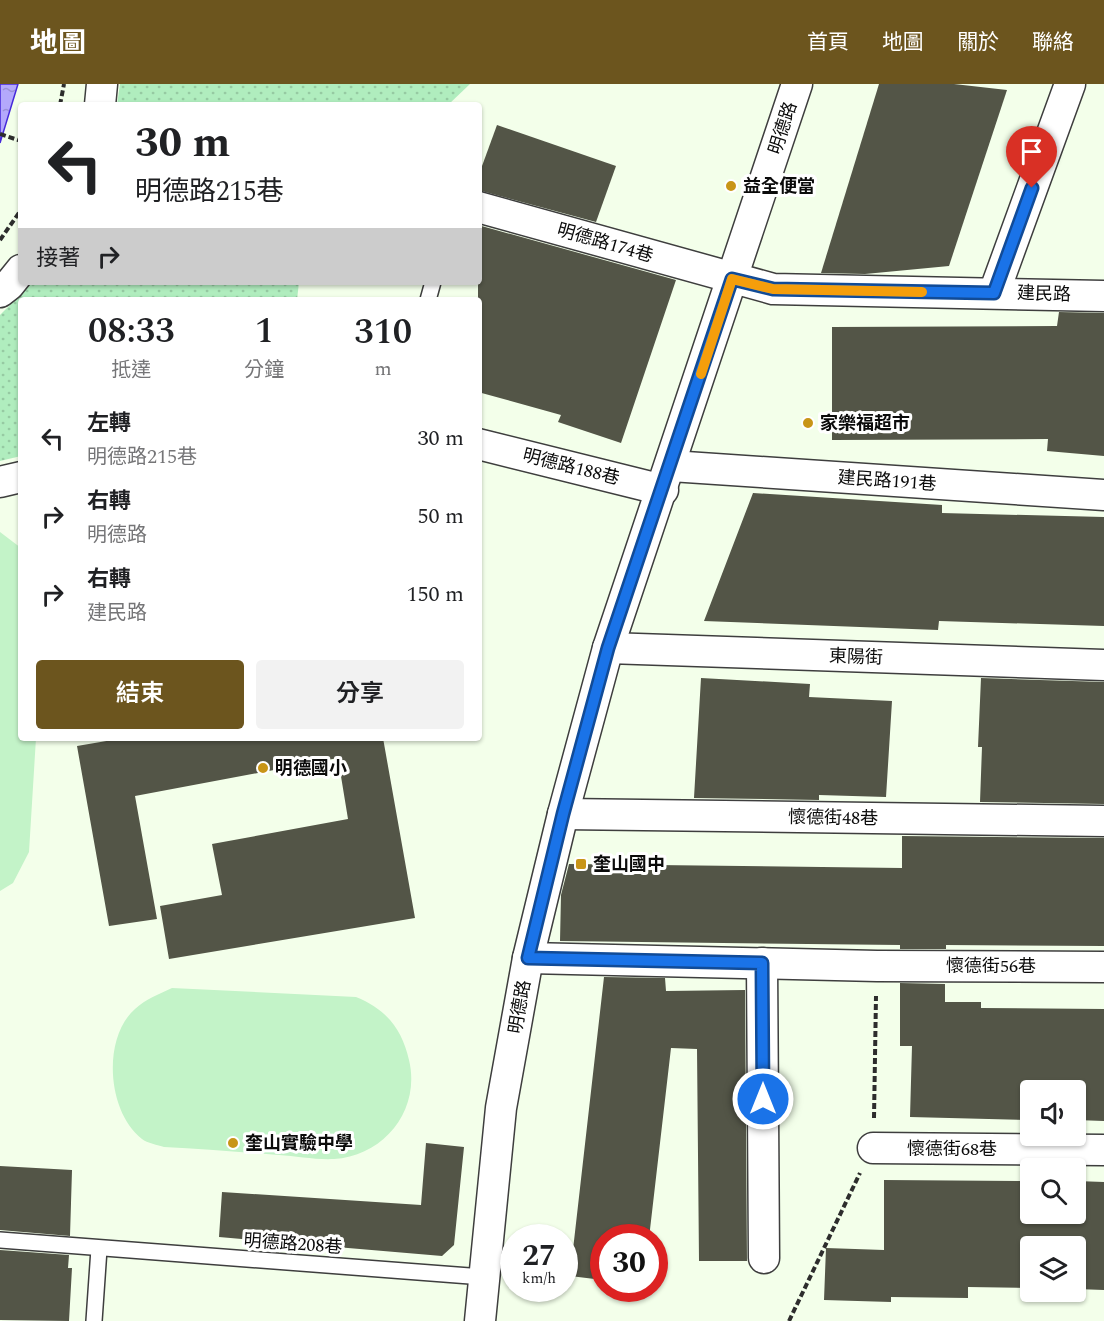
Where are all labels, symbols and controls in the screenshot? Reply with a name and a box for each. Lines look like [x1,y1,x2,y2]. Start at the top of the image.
text: 地圖 [30,22,86,65]
text: 首頁 [807,27,849,59]
text: 地圖 [882,27,924,59]
text: 關於 [957,27,999,59]
text: 聯絡 [1032,27,1074,59]
street label: 明德路 [762,98,804,158]
text: 30 m [135,112,230,175]
icon: left [36,126,114,204]
pin [1006,126,1057,188]
icon: arrive [1015,135,1048,168]
text: 明德路215巷 [135,171,284,213]
place label: 益全便當 [743,173,815,200]
marker: 益全便當 [724,179,738,193]
street label: 明德路174巷 [554,216,656,270]
icon: right [92,240,125,273]
text: 接著 [36,242,80,275]
street label: 建民路 [1017,280,1071,308]
text: 08:33 [88,304,174,359]
text: 1 [255,304,274,359]
text: 310 [354,305,412,360]
text: m [375,354,392,384]
text: 抵達 [111,355,151,385]
text: 分鐘 [244,355,284,385]
text: 左轉 [87,407,131,440]
place label: 家樂福超市 [820,410,910,437]
marker: 家樂福超市 [801,416,815,430]
icon: left [36,422,69,455]
text: 30 m [418,422,464,455]
text: 明德路215巷 [87,442,197,472]
street label: 明德路188巷 [520,442,622,492]
street label: 建民路191巷 [837,464,937,498]
text: 右轉 [87,485,131,518]
icon: right [36,500,69,533]
text: 50 m [418,500,464,533]
text: 明德路 [87,520,147,550]
text: 右轉 [87,563,131,596]
icon: right [36,578,69,611]
text: 150 m [407,578,464,611]
text: 建民路 [87,598,147,628]
street label: 東陽街 [829,643,883,671]
button: 結束 [36,660,244,729]
button: 分享 [256,660,464,729]
place label: 明德國小 [275,755,347,782]
marker: 明德國小 [256,761,270,775]
street label: 懷德街48巷 [788,804,878,832]
place label: 奎山國中 [593,851,665,878]
marker: 奎山國中 [574,857,588,871]
street label: 懷德街56巷 [946,953,1036,980]
street label: 明德路 [502,978,538,1036]
position arrow [731,1067,795,1131]
map controls [1020,1080,1086,1302]
button: sound [1020,1080,1086,1146]
place label: 奎山實驗中學 [245,1130,353,1157]
marker: 奎山實驗中學 [226,1136,240,1150]
street label: 懷德街68巷 [907,1136,997,1163]
button: search [1020,1158,1086,1224]
speed limit sign: 30 [590,1224,668,1302]
street label: 明德路208巷 [243,1227,343,1261]
text: 27 [522,1233,556,1279]
button: layers [1020,1236,1086,1302]
text: km/h [522,1267,556,1290]

